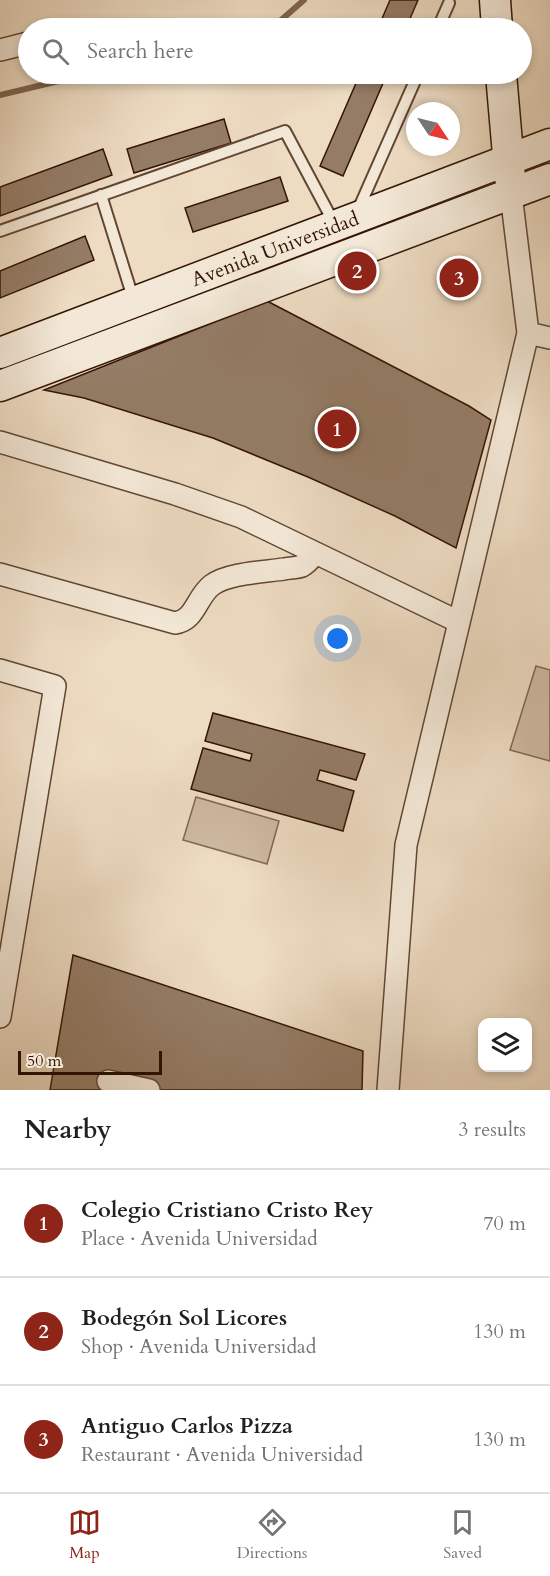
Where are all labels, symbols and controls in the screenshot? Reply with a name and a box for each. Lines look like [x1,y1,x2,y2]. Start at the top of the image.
search box [18,18,532,84]
icon: search [39,35,72,68]
text: Search here [87,36,194,66]
north arrow [406,102,460,156]
street label: Avenida Universidad [187,204,363,293]
pin: 2 [338,248,376,294]
pin: 3 [440,256,478,300]
pin: 1 [318,406,356,452]
your location [323,624,352,653]
map controls [478,1018,532,1072]
button: layers [478,1018,532,1072]
scale bar [18,1048,162,1076]
text: 50 m [27,1050,61,1072]
text: Nearby [24,1112,112,1147]
text: 3 results [458,1116,526,1143]
text: Colegio Cristiano Cristo Rey [81,1195,373,1225]
text: 1 [38,1210,49,1237]
text: 70 m [483,1210,526,1237]
text: Place · Avenida Universidad [81,1225,318,1252]
text: Bodegón Sol Licores [81,1303,287,1333]
text: 2 [38,1318,49,1345]
text: 130 m [473,1318,526,1345]
text: Shop · Avenida Universidad [81,1333,316,1360]
text: Antiguo Carlos Pizza [81,1411,293,1441]
text: 3 [38,1426,49,1453]
text: 130 m [473,1426,526,1453]
text: Restaurant · Avenida Universidad [81,1441,363,1468]
tab: Map [68,1506,101,1564]
tab: Directions [237,1506,307,1564]
tab: Saved [443,1506,482,1564]

